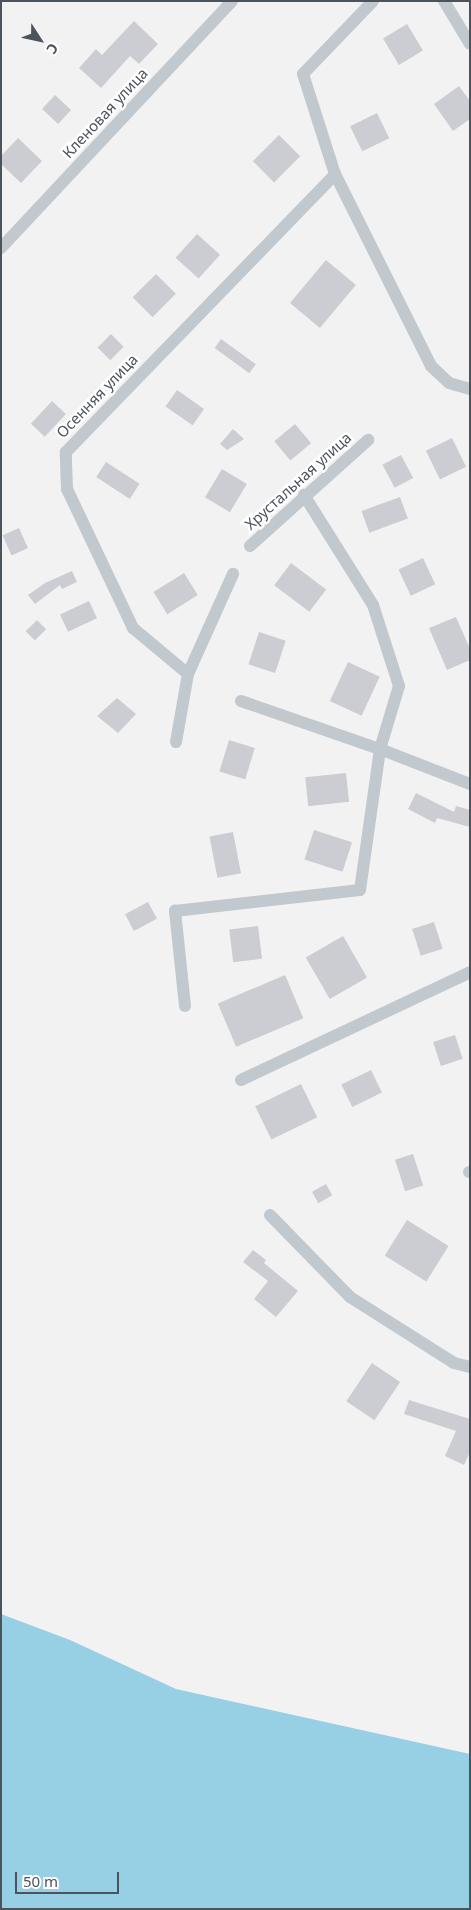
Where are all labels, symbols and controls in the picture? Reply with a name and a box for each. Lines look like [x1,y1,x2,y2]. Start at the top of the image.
north arrow [15,15,65,65]
text: С [42,40,63,58]
street label: Кленовая улица [59,64,151,162]
street label: Осенняя улица [53,351,141,441]
street label: Хрустальная улица [241,428,355,534]
scale bar [18,1862,121,1894]
text: 50 m [23,1871,58,1891]

